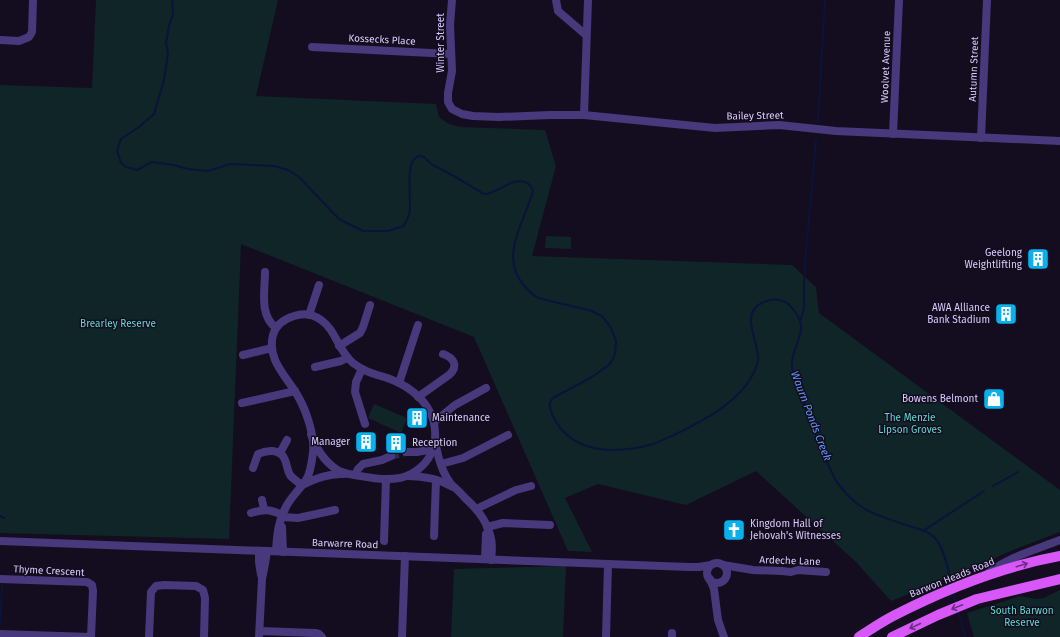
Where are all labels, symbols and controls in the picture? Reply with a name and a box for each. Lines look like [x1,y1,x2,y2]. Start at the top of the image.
street label: Winter Street [435,13,447,73]
street label: Woolvet Avenue [879,31,893,103]
street label: Kossecks Place [348,32,416,48]
street label: Autumn Street [967,36,981,102]
street label: Bailey Street [726,109,784,122]
building icon: Geelong Weightlifting [1025,246,1051,272]
place label: Geelong Weightlifting [964,247,1023,271]
building icon: AWA Alliance Bank Stadium [993,301,1019,327]
place label: AWA Alliance Bank Stadium [927,302,990,326]
park label: Brearley Reserve [80,318,156,330]
water label: Waurn Ponds Creek [788,369,834,463]
shop icon: Bowens Belmont [981,386,1007,412]
place label: Bowens Belmont [902,393,978,405]
building icon: Maintenance [404,405,430,431]
place label: Maintenance [432,412,490,424]
park label: The Menzie Lipson Groves [878,412,942,436]
building icon: Manager [353,429,379,455]
building icon: Reception [383,430,409,456]
place label: Manager [311,436,350,448]
place label: Reception [412,437,457,449]
church icon: Kingdom Hall of Jehovah's Witnesses [721,517,747,543]
place label: Kingdom Hall of Jehovah's Witnesses [750,518,841,542]
street label: Barwarre Road [312,537,378,551]
street label: Ardeche Lane [759,554,821,568]
street label: Barwon Heads Road [908,555,996,601]
one-way arrow [1015,561,1028,568]
street label: Thyme Crescent [13,563,85,579]
one-way arrow [952,604,964,612]
park label: South Barwon Reserve [990,605,1054,629]
one-way arrow [909,623,921,630]

